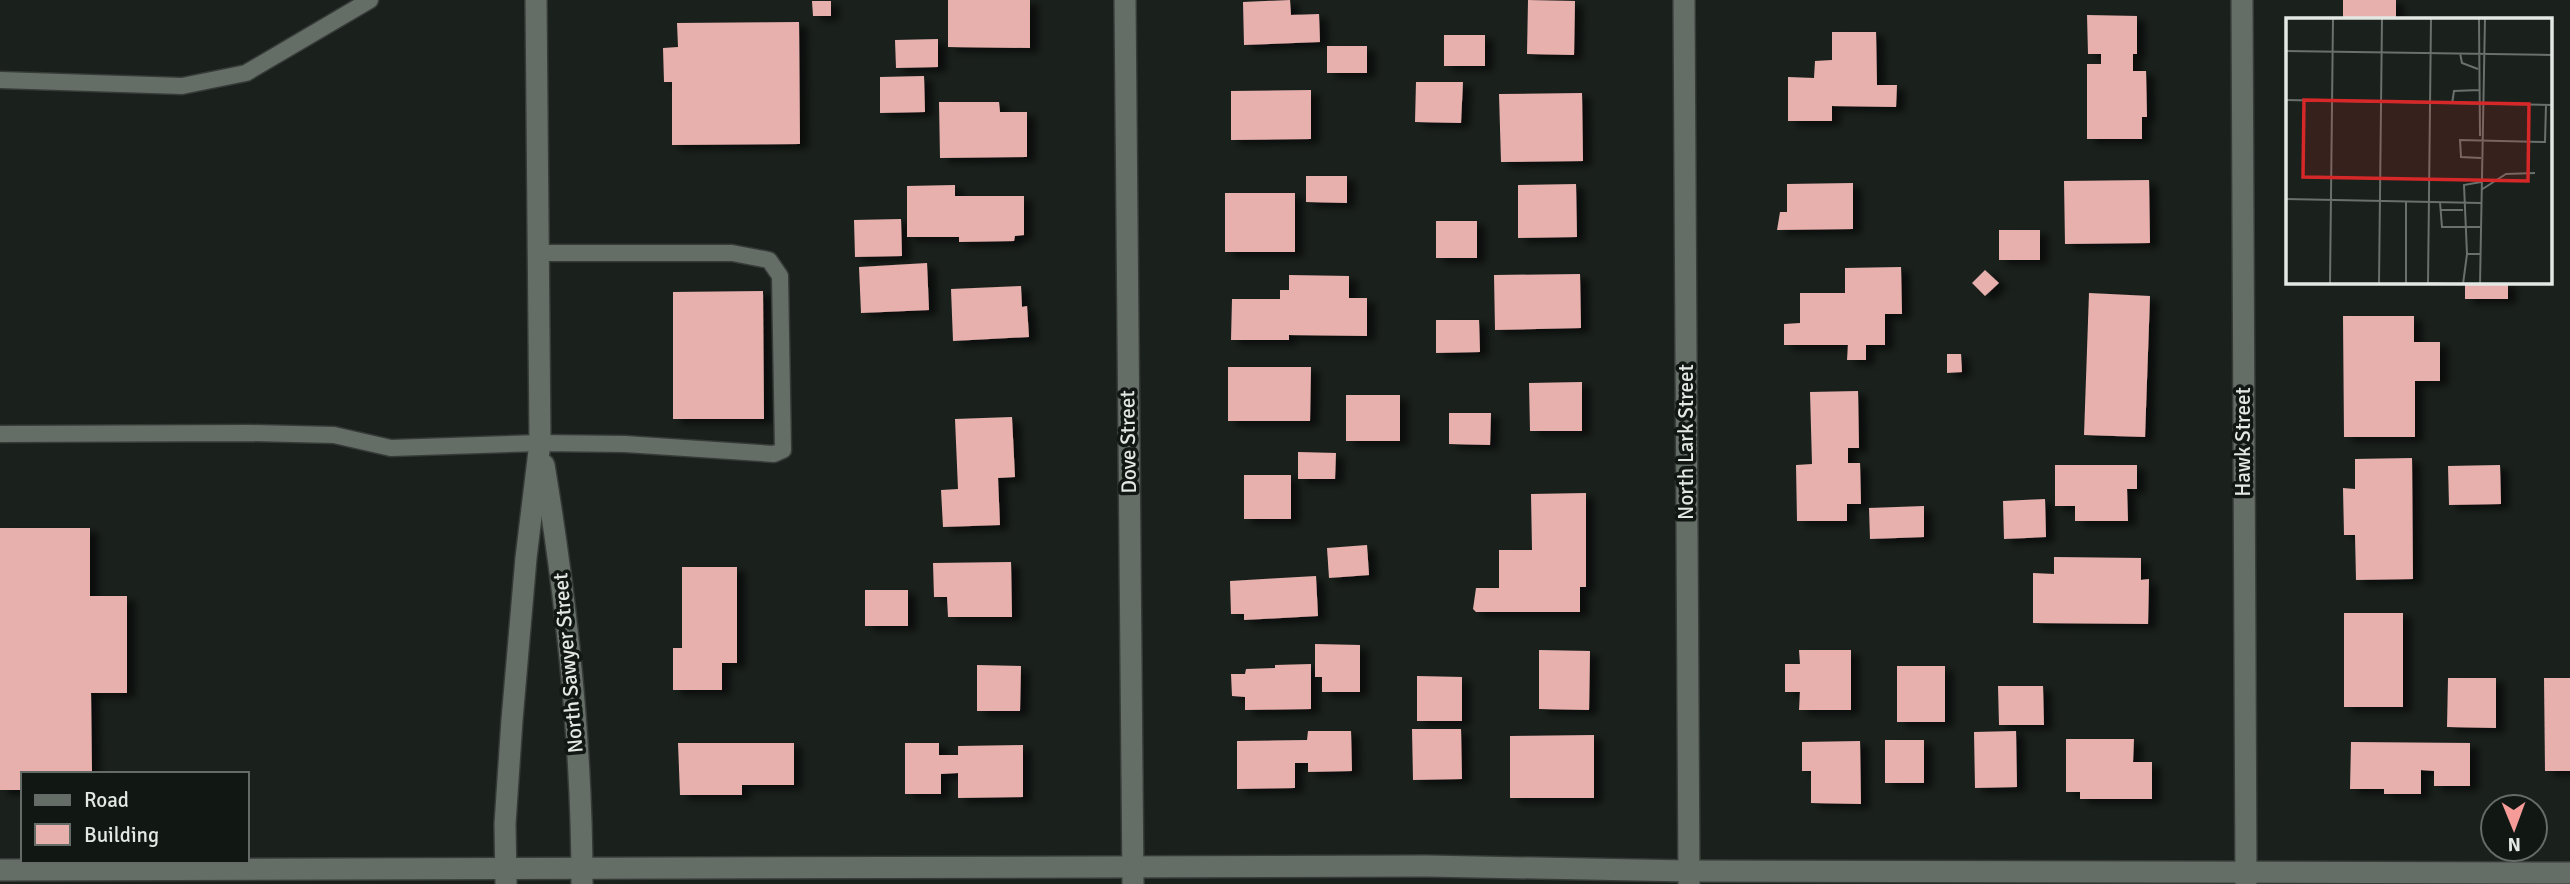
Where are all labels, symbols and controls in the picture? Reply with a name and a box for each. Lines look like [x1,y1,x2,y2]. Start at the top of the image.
inset map [2286,18,2552,284]
street label: North Lark Street [1673,364,1699,520]
street label: Hawk Street [2230,387,2256,497]
street label: Dove Street [1114,390,1142,494]
street label: North Sawyer Street [547,572,589,754]
legend [21,772,248,863]
text: Road [84,787,129,813]
north arrow [2479,793,2549,863]
text: Building [84,822,159,848]
text: N [2507,832,2521,856]

